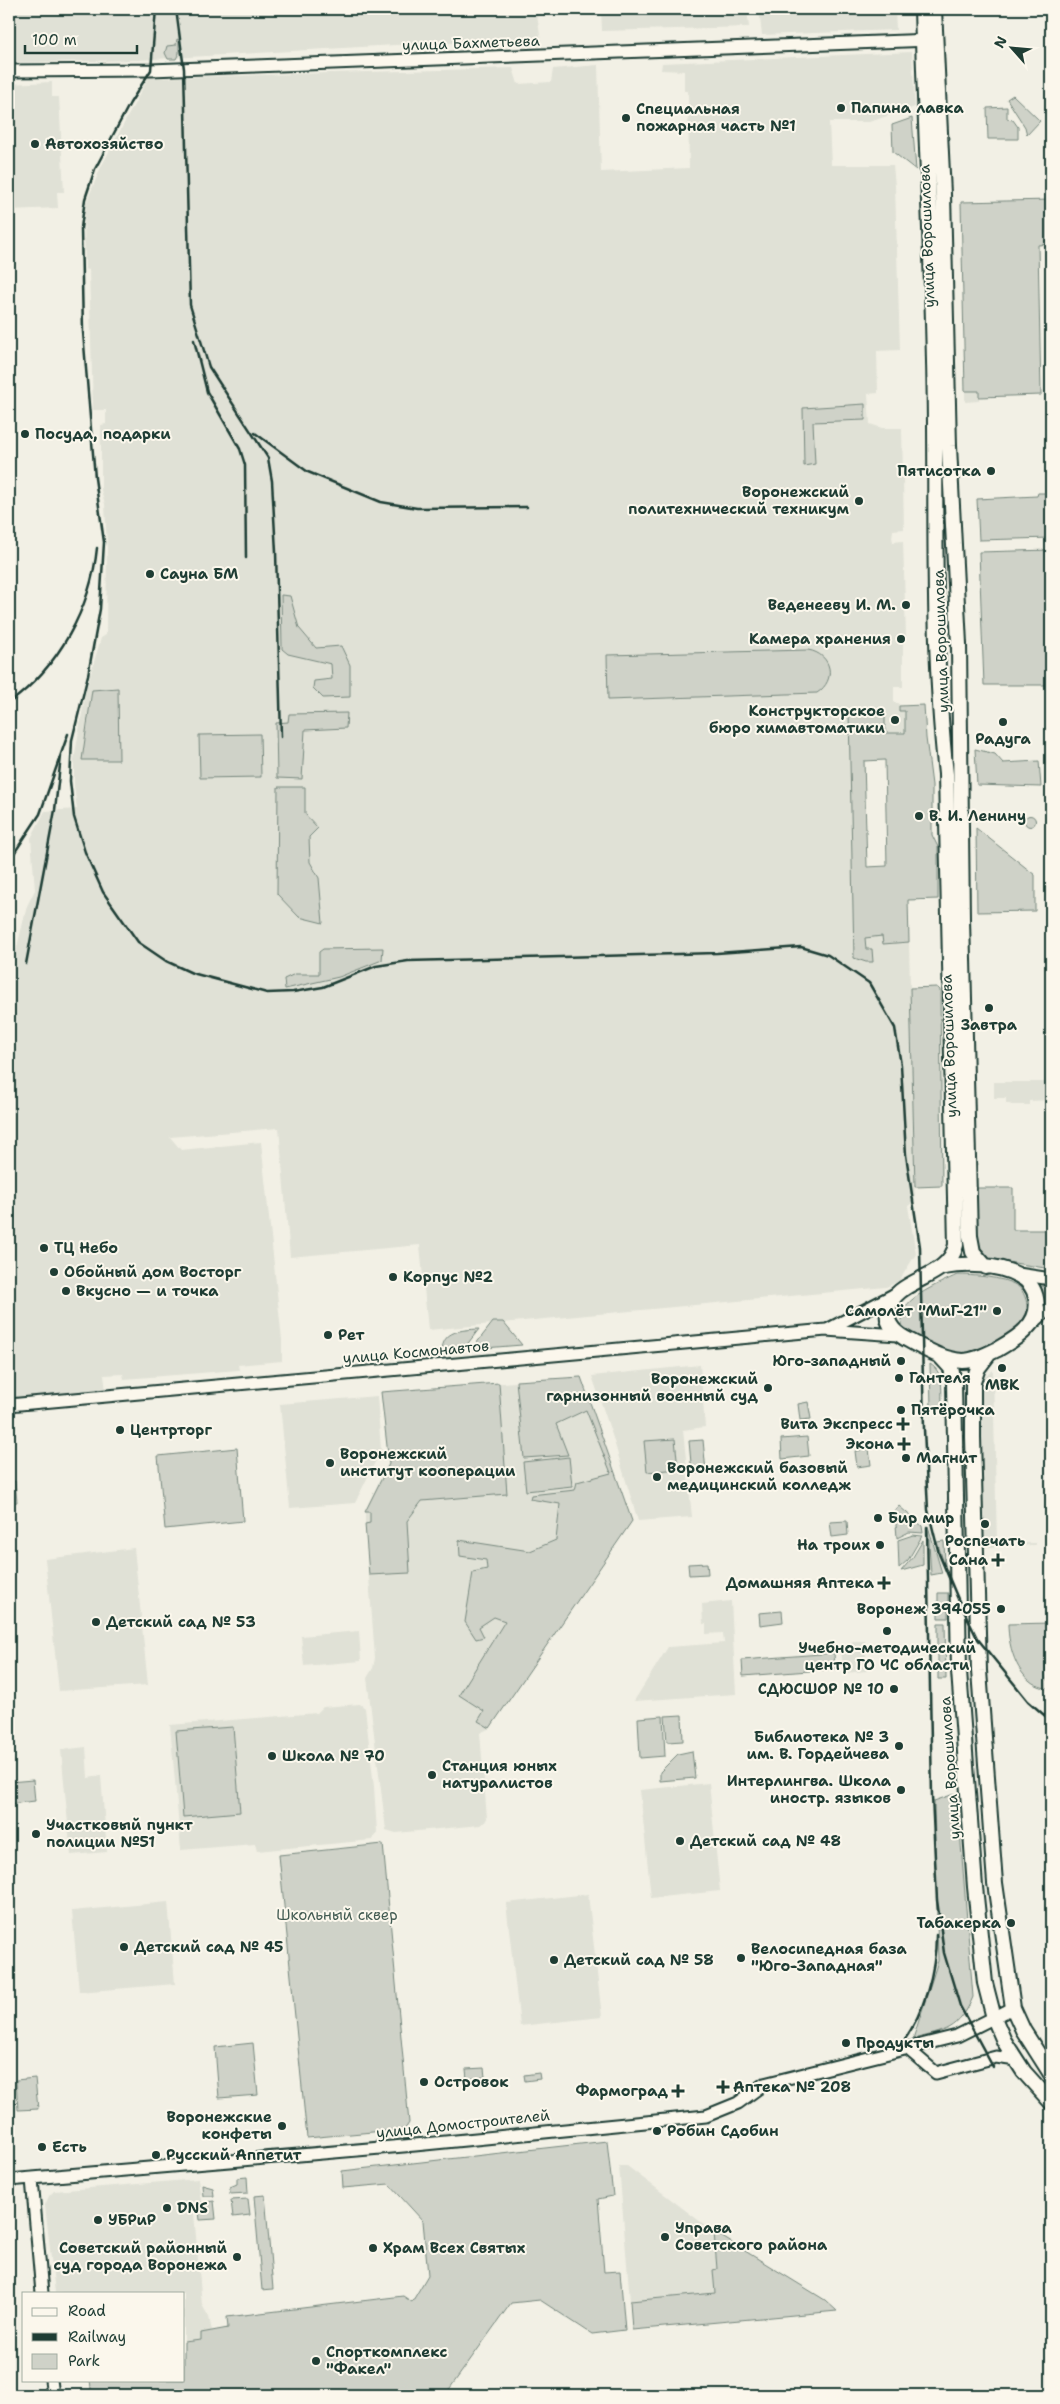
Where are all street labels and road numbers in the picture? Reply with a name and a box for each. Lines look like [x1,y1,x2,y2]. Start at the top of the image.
street label: улица Бахметьева [402,31,541,55]
street label: улица Ворошилова [914,163,939,308]
street label: улица Ворошилова [928,568,953,713]
street label: улица Ворошилова [936,973,961,1118]
street label: улица Космонавтов [342,1336,490,1368]
street label: улица Ворошилова [935,1695,965,1840]
street label: улица Домостроителей [375,2105,551,2143]

